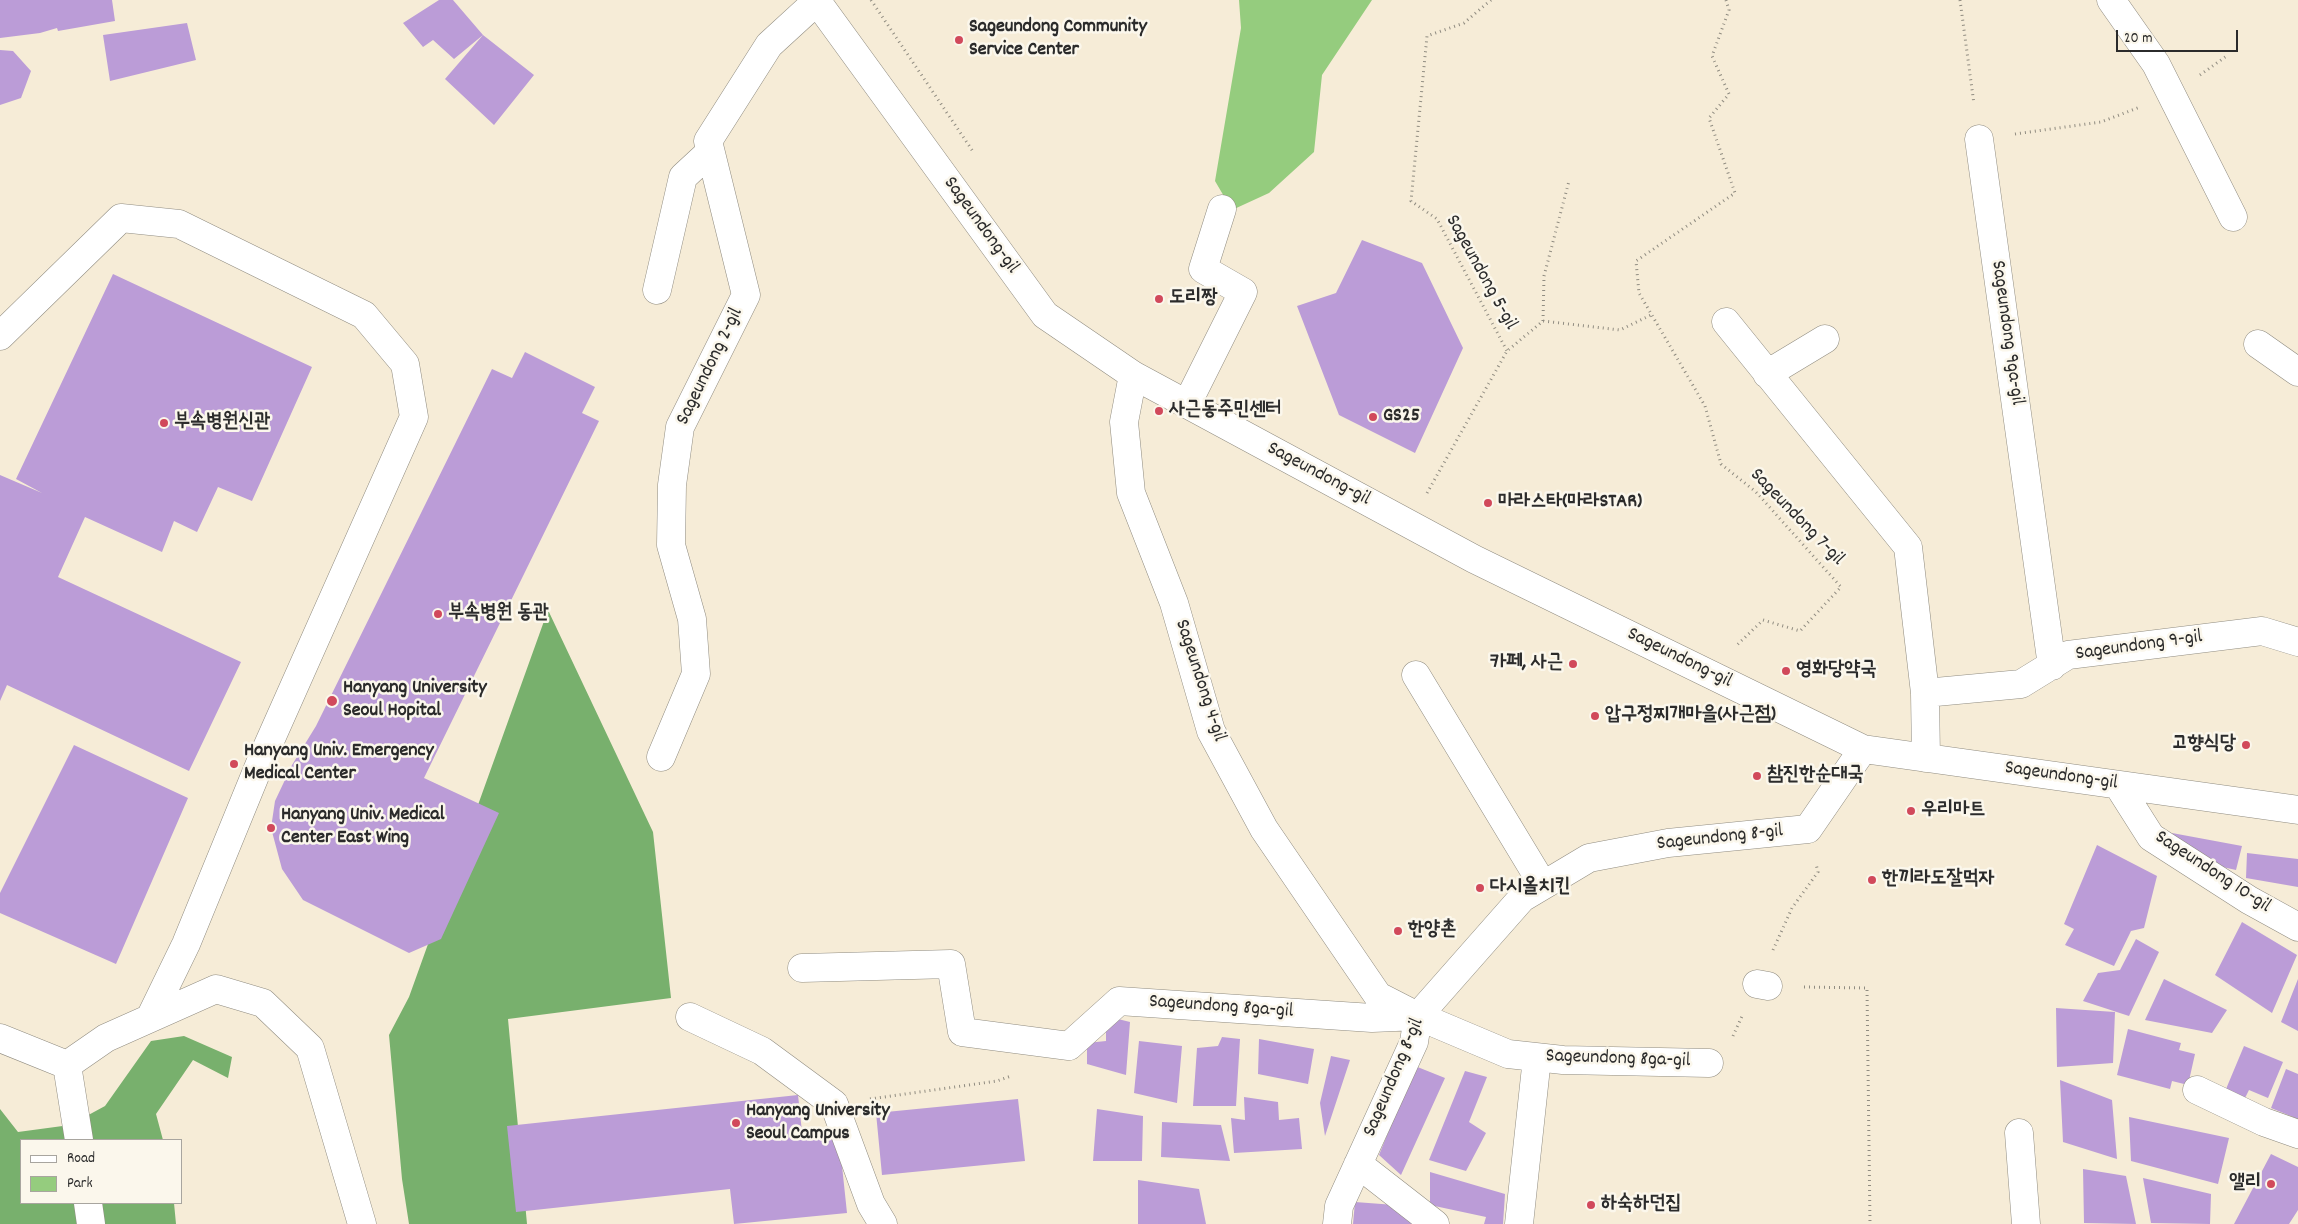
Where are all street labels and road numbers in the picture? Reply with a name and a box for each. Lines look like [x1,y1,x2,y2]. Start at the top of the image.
street label: Sageundong-gil [937,173,1023,279]
street label: Sageundong 5-gil [1439,211,1521,335]
street label: Sageundong 9ga-gil [1984,259,2028,407]
street label: Sageundong 2-gil [672,305,750,429]
street label: Sageundong-gil [1262,438,1374,512]
street label: Sageundong 7-gil [1744,464,1848,572]
street label: Sageundong 4-gil [1168,617,1230,745]
street label: Sageundong-gil [1623,623,1735,695]
street label: Sageundong 9-gil [2074,626,2204,668]
street label: Sageundong-gil [2003,757,2119,797]
street label: Sageundong 8-gil [1656,820,1784,858]
street label: Sageundong 10-gil [2149,827,2275,919]
street label: Sageundong 8ga-gil [1148,991,1294,1025]
street label: Sageundong 8-gil [1359,1015,1431,1141]
street label: Sageundong 8ga-gil [1545,1045,1691,1075]

